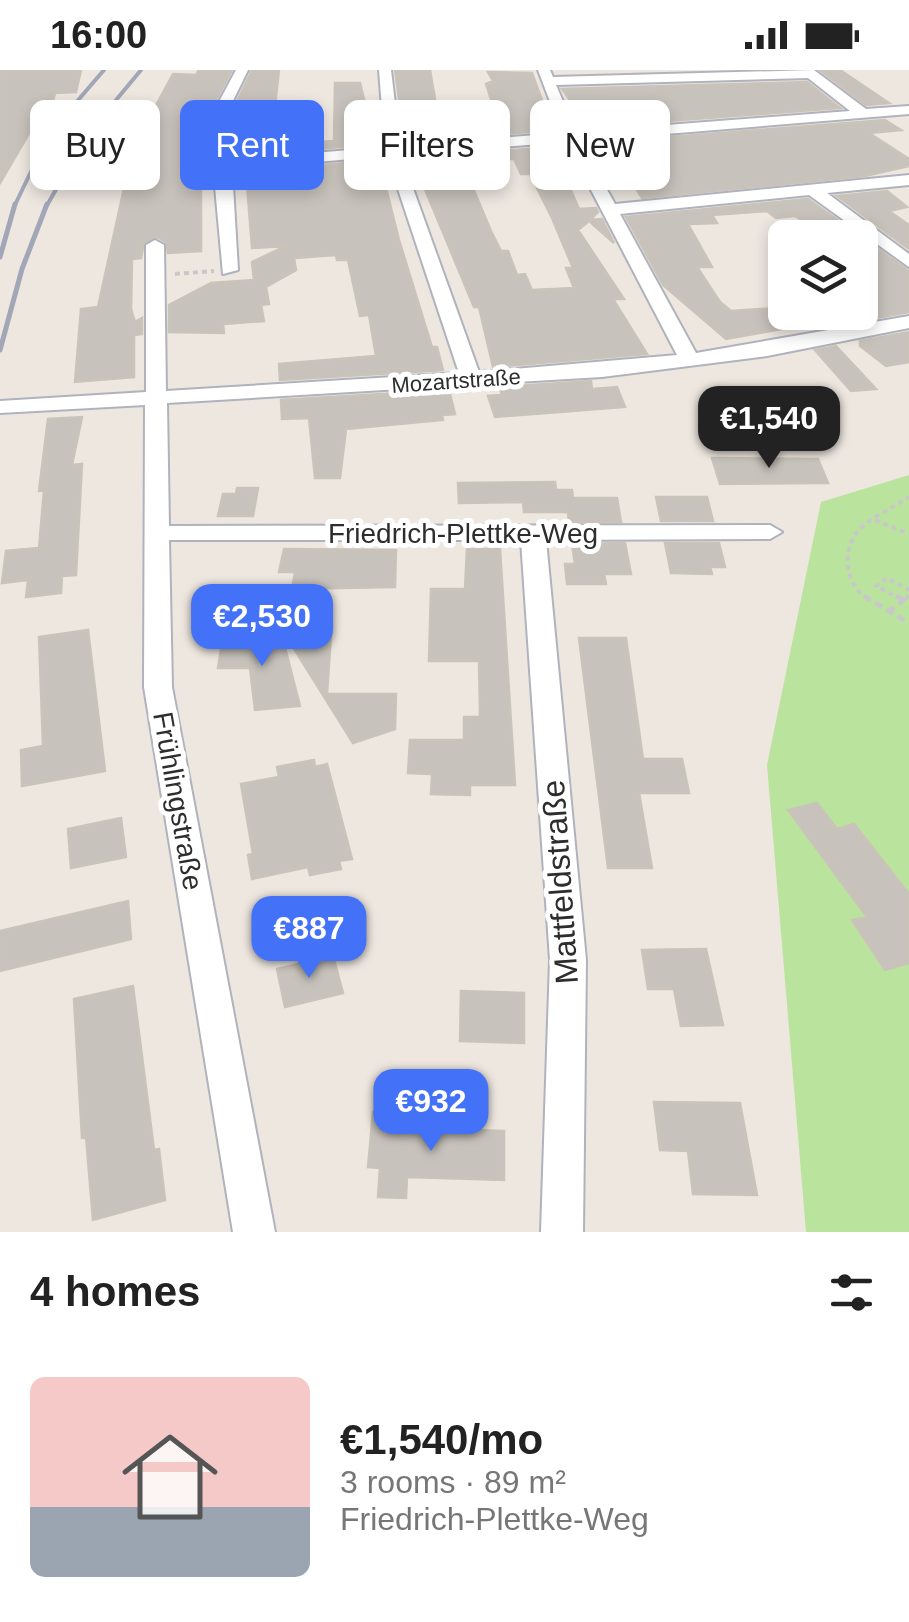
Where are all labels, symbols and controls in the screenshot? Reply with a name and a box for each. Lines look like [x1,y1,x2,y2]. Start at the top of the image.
text: 16:00 [50,14,147,56]
chip: Buy [30,100,160,190]
chip: Rent [180,100,324,190]
chip: Filters [344,100,510,190]
chip: New [530,100,670,190]
map controls [768,220,878,330]
button: layers [768,220,878,330]
street label: Mozartstraße [390,364,522,398]
pin: €1,540 [688,386,850,471]
text: €1,540 [720,400,818,436]
street label: Friedrich-Plettke-Weg [328,518,598,549]
pin: €2,530 [181,584,343,669]
text: €2,530 [213,598,311,634]
street label: Frühlingstraße [147,709,209,893]
street label: Mattfeldstraße [535,779,585,985]
pin: €887 [250,896,368,981]
text: €887 [273,910,345,946]
pin: €932 [372,1069,490,1154]
text: €932 [395,1083,467,1119]
icon: filters [824,1265,879,1320]
text: 4 homes [30,1268,200,1315]
text: €1,540/mo [340,1416,543,1463]
icon: home [110,1417,230,1537]
text: 3 rooms · 89 m² [340,1464,566,1500]
text: Friedrich-Plettke-Weg [340,1501,649,1537]

